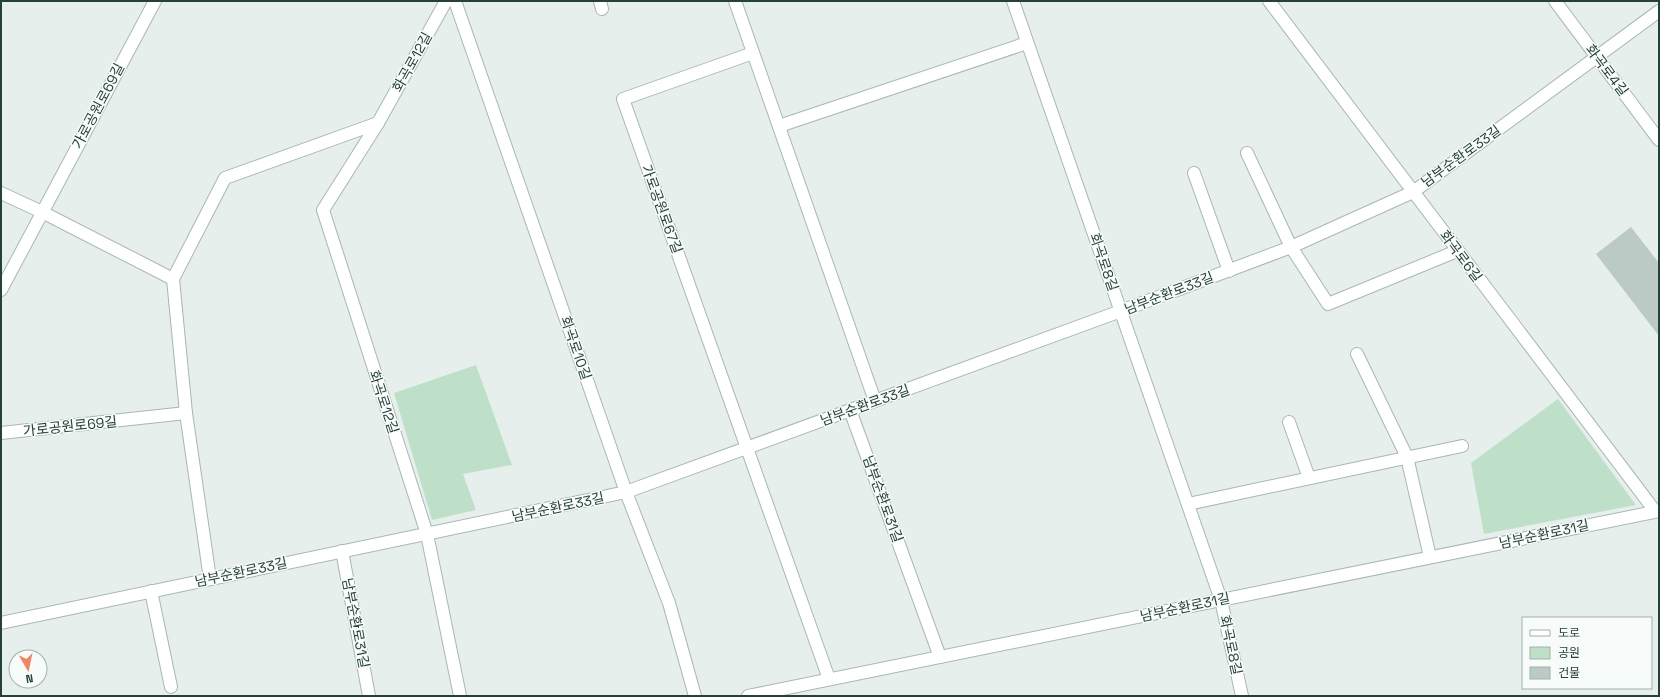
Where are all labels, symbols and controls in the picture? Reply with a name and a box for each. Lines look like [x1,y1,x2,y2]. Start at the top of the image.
street label: 화곡로12길 [388,29,436,95]
street label: 화곡로4길 [1582,41,1632,99]
street label: 가로공원로69길 [68,60,128,152]
street label: 남부순환로33길 [1418,121,1504,191]
street label: 가로공원로67길 [638,162,686,256]
street label: 화곡로6길 [1436,227,1486,285]
street label: 화곡로8길 [1086,231,1122,293]
street label: 남부순환로33길 [1122,268,1216,318]
street label: 화곡로10길 [557,314,595,382]
street label: 화곡로12길 [365,368,403,436]
street label: 남부순환로33길 [818,380,912,430]
street label: 가로공원로69길 [22,412,118,440]
street label: 남부순환로31길 [859,453,907,545]
street label: 남부순환로33길 [510,488,606,526]
street label: 남부순환로31길 [1497,516,1591,552]
street label: 남부순환로33길 [193,553,289,591]
street label: 남부순환로31길 [338,576,374,670]
street label: 남부순환로31길 [1138,589,1232,625]
street label: 화곡로8길 [1216,614,1246,676]
legend [1522,617,1652,689]
text: 도로 [1558,625,1580,641]
text: 공원 [1558,645,1580,661]
north arrow [8,649,48,689]
text: 건물 [1558,665,1580,681]
text: N [25,671,34,686]

